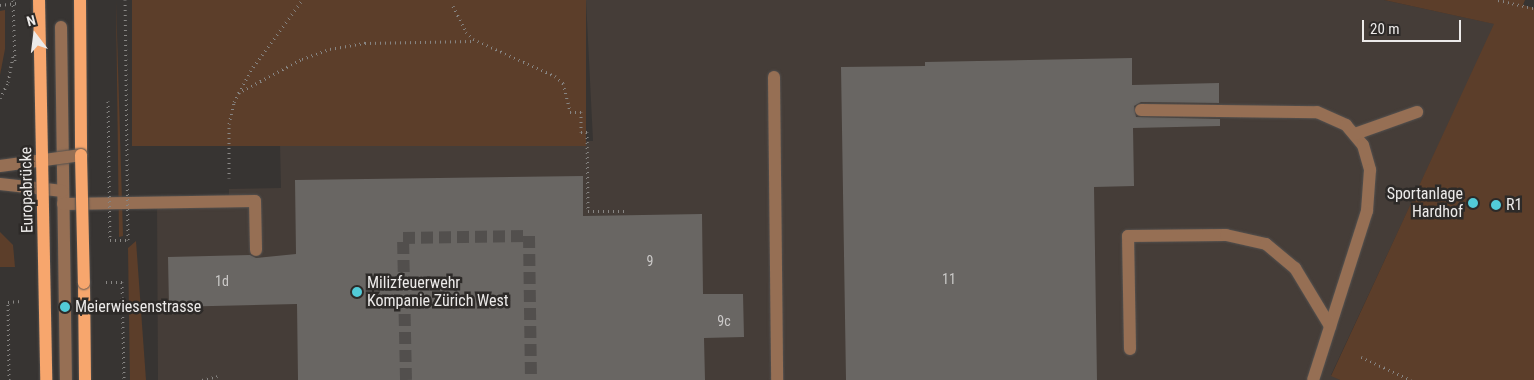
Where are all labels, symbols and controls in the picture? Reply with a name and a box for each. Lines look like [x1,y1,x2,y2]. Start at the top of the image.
north arrow [10,10,60,60]
scale bar [1364,10,1463,42]
text: N [25,12,37,29]
text: 20 m [1370,20,1400,38]
street label: Europabrücke [17,147,37,233]
place label: Sportanlage Hardhof [1387,184,1463,222]
place label: R1 [1506,195,1522,215]
marker: Sportanlage Hardhof [1467,197,1479,209]
marker: R1 [1490,199,1502,211]
house number: 9 [647,253,653,269]
house number: 11 [942,271,956,287]
house number: 1d [215,273,229,289]
place label: Milizfeuerwehr Kompanie Zürich West [367,273,509,311]
marker: Milizfeuerwehr Kompanie Zürich West [351,286,363,298]
place label: Meierwiesenstrasse [75,297,201,317]
marker: Meierwiesenstrasse [59,301,71,313]
house number: 9c [717,313,731,329]

